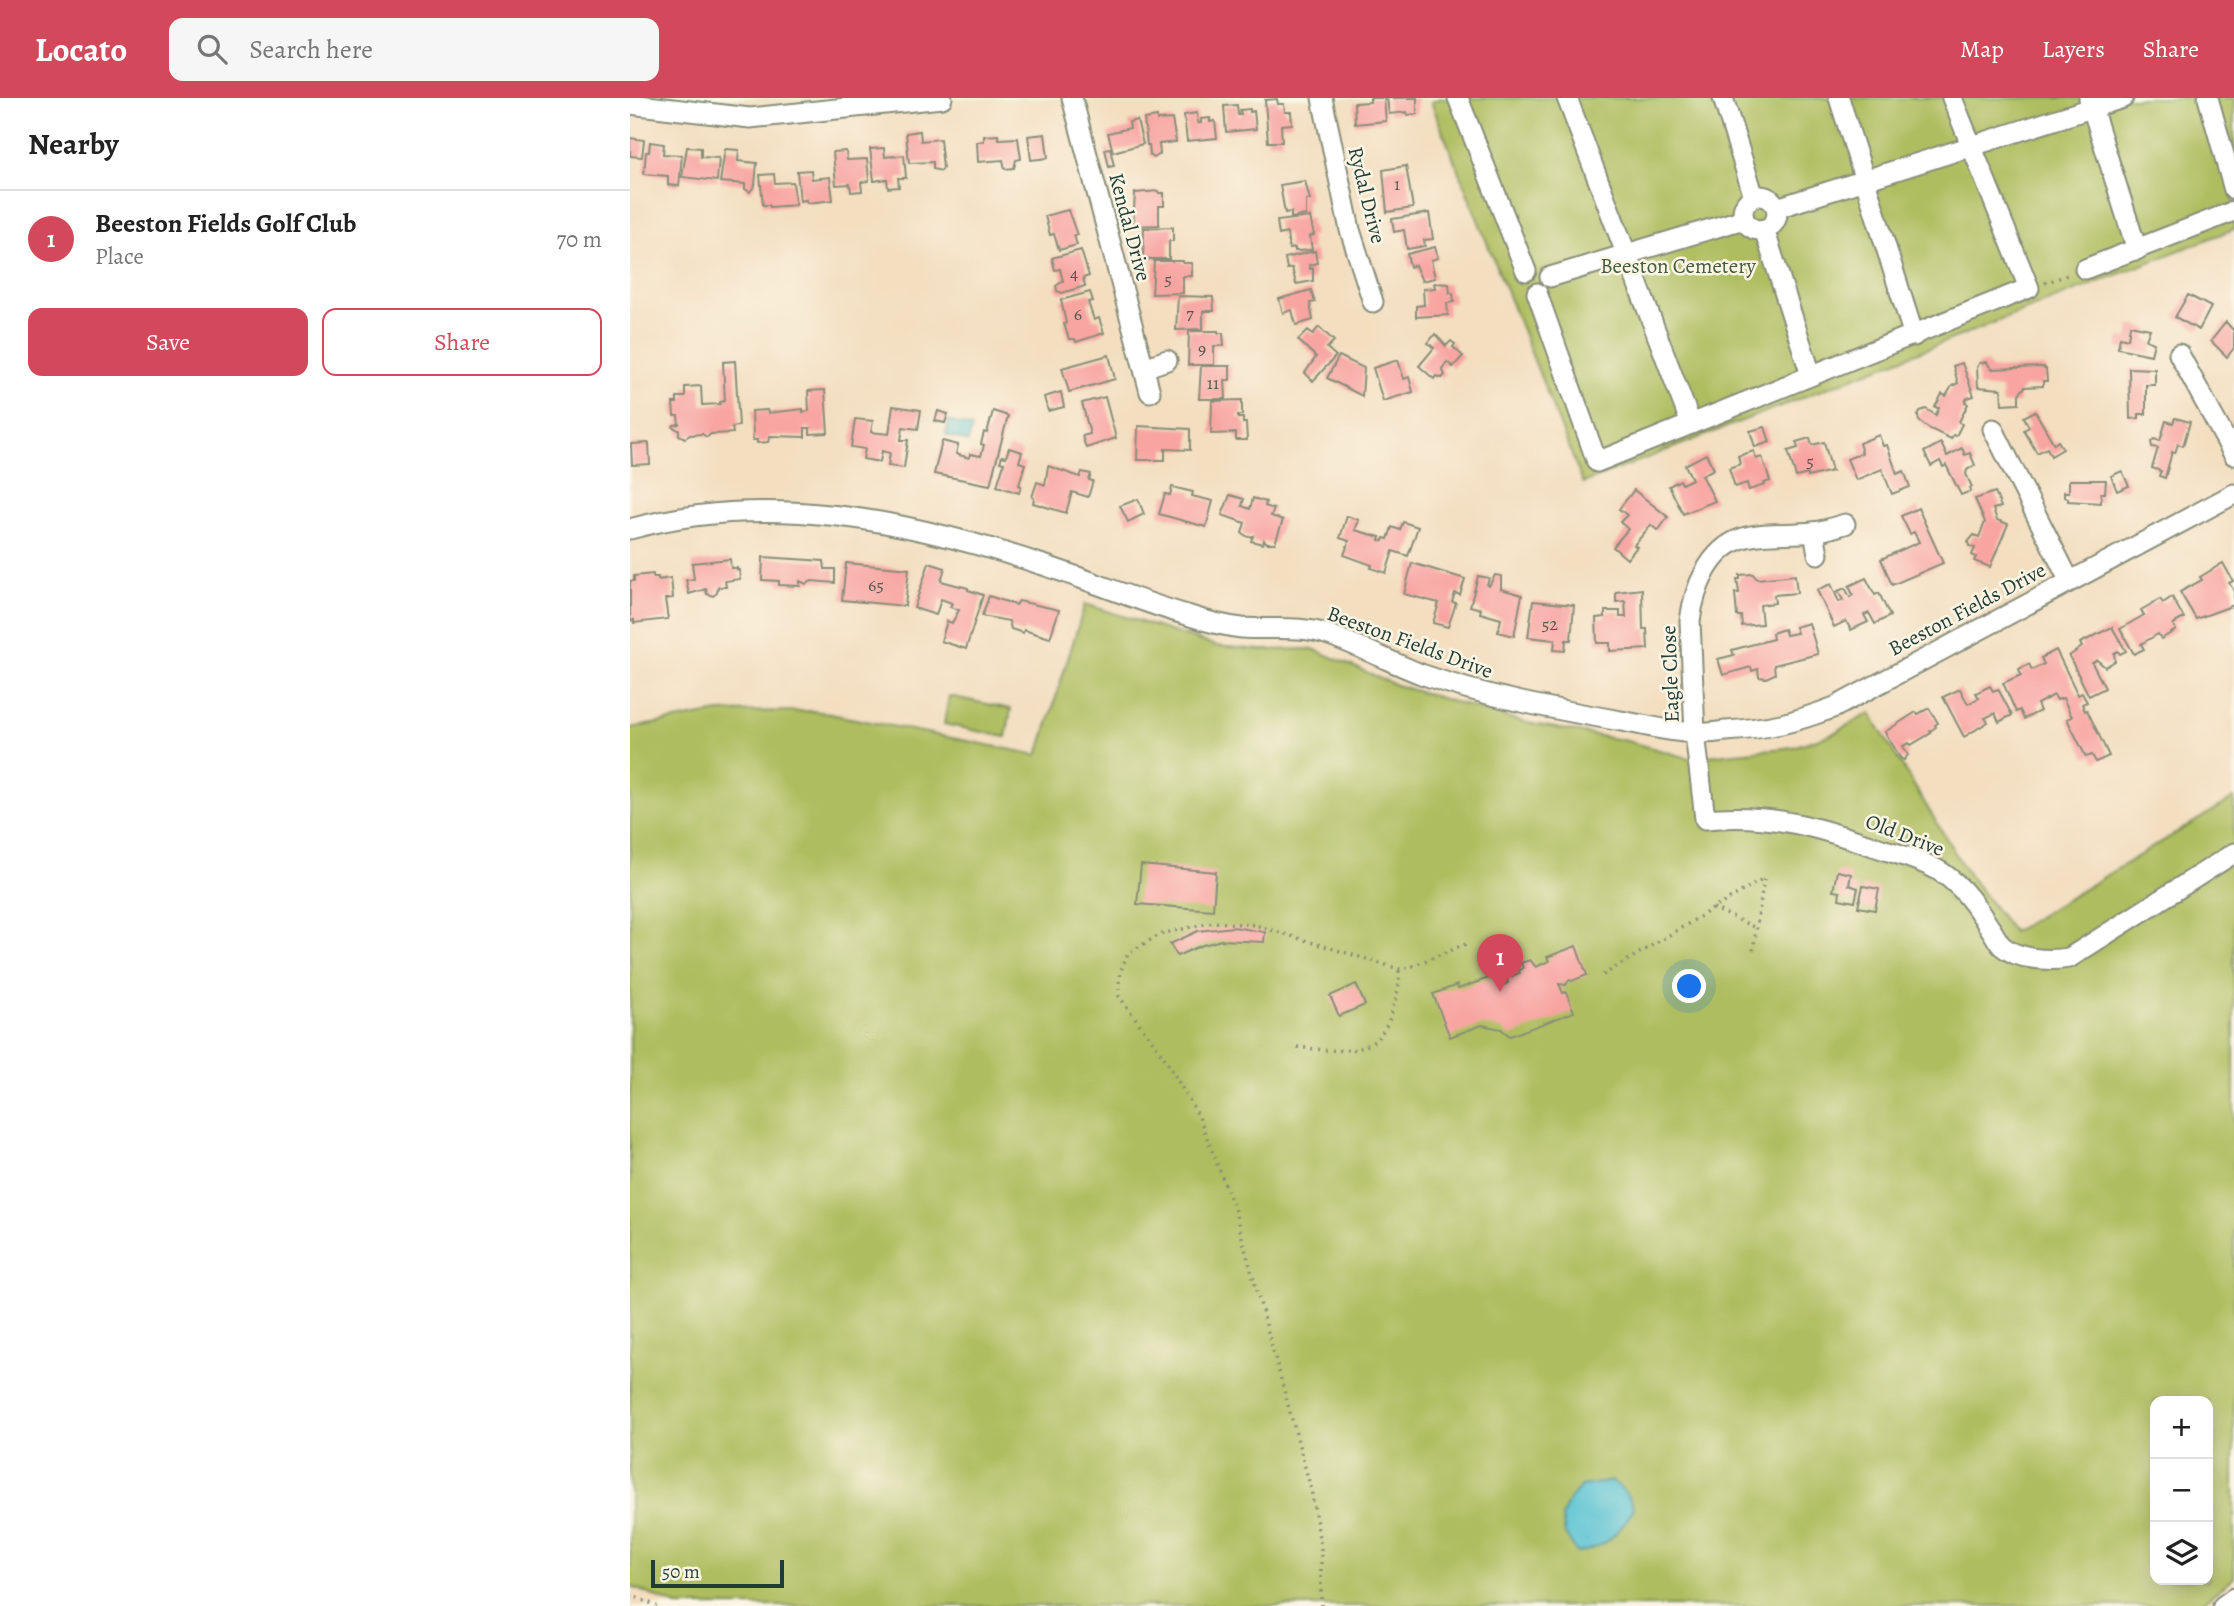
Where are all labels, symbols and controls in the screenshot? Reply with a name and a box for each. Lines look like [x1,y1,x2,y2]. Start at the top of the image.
search box [169,18,659,81]
text: Locato [35,27,127,72]
icon: search [193,30,231,68]
text: Search here [249,32,373,67]
text: Map [1960,33,2004,65]
text: Layers [2042,33,2105,65]
text: Share [2143,33,2199,65]
text: Nearby [28,124,119,164]
street label: Rydal Drive [1341,144,1393,246]
street label: Kendal Drive [1102,170,1158,284]
house number: 1 [1394,172,1400,196]
text: Beeston Fields Golf Club [95,206,356,241]
text: 1 [47,224,55,255]
text: 70 m [556,224,602,255]
text: Place [95,241,144,272]
park label: Beeston Cemetery [1600,252,1756,280]
house number: 4 [1070,261,1078,285]
house number: 5 [1164,267,1172,291]
house number: 7 [1186,301,1194,325]
house number: 6 [1074,302,1082,326]
button: Save [28,308,308,376]
button: Share [322,308,602,376]
house number: 9 [1198,337,1206,361]
house number: 11 [1207,371,1219,395]
house number: 5 [1806,449,1814,473]
street label: Beeston Fields Drive [1883,556,2051,662]
house number: 65 [868,573,884,597]
street label: Beeston Fields Drive [1323,599,1497,685]
house number: 52 [1542,612,1559,636]
street label: Eagle Close [1654,625,1686,723]
street label: Old Drive [1862,807,1948,863]
pin: 1 [1477,934,1523,992]
your location [1672,969,1706,1003]
map controls [2150,1396,2213,1585]
button: + [2150,1396,2213,1459]
button: − [2150,1459,2213,1522]
button: layers [2150,1522,2213,1585]
scale bar [651,1557,784,1589]
text: 50 m [662,1559,700,1585]

